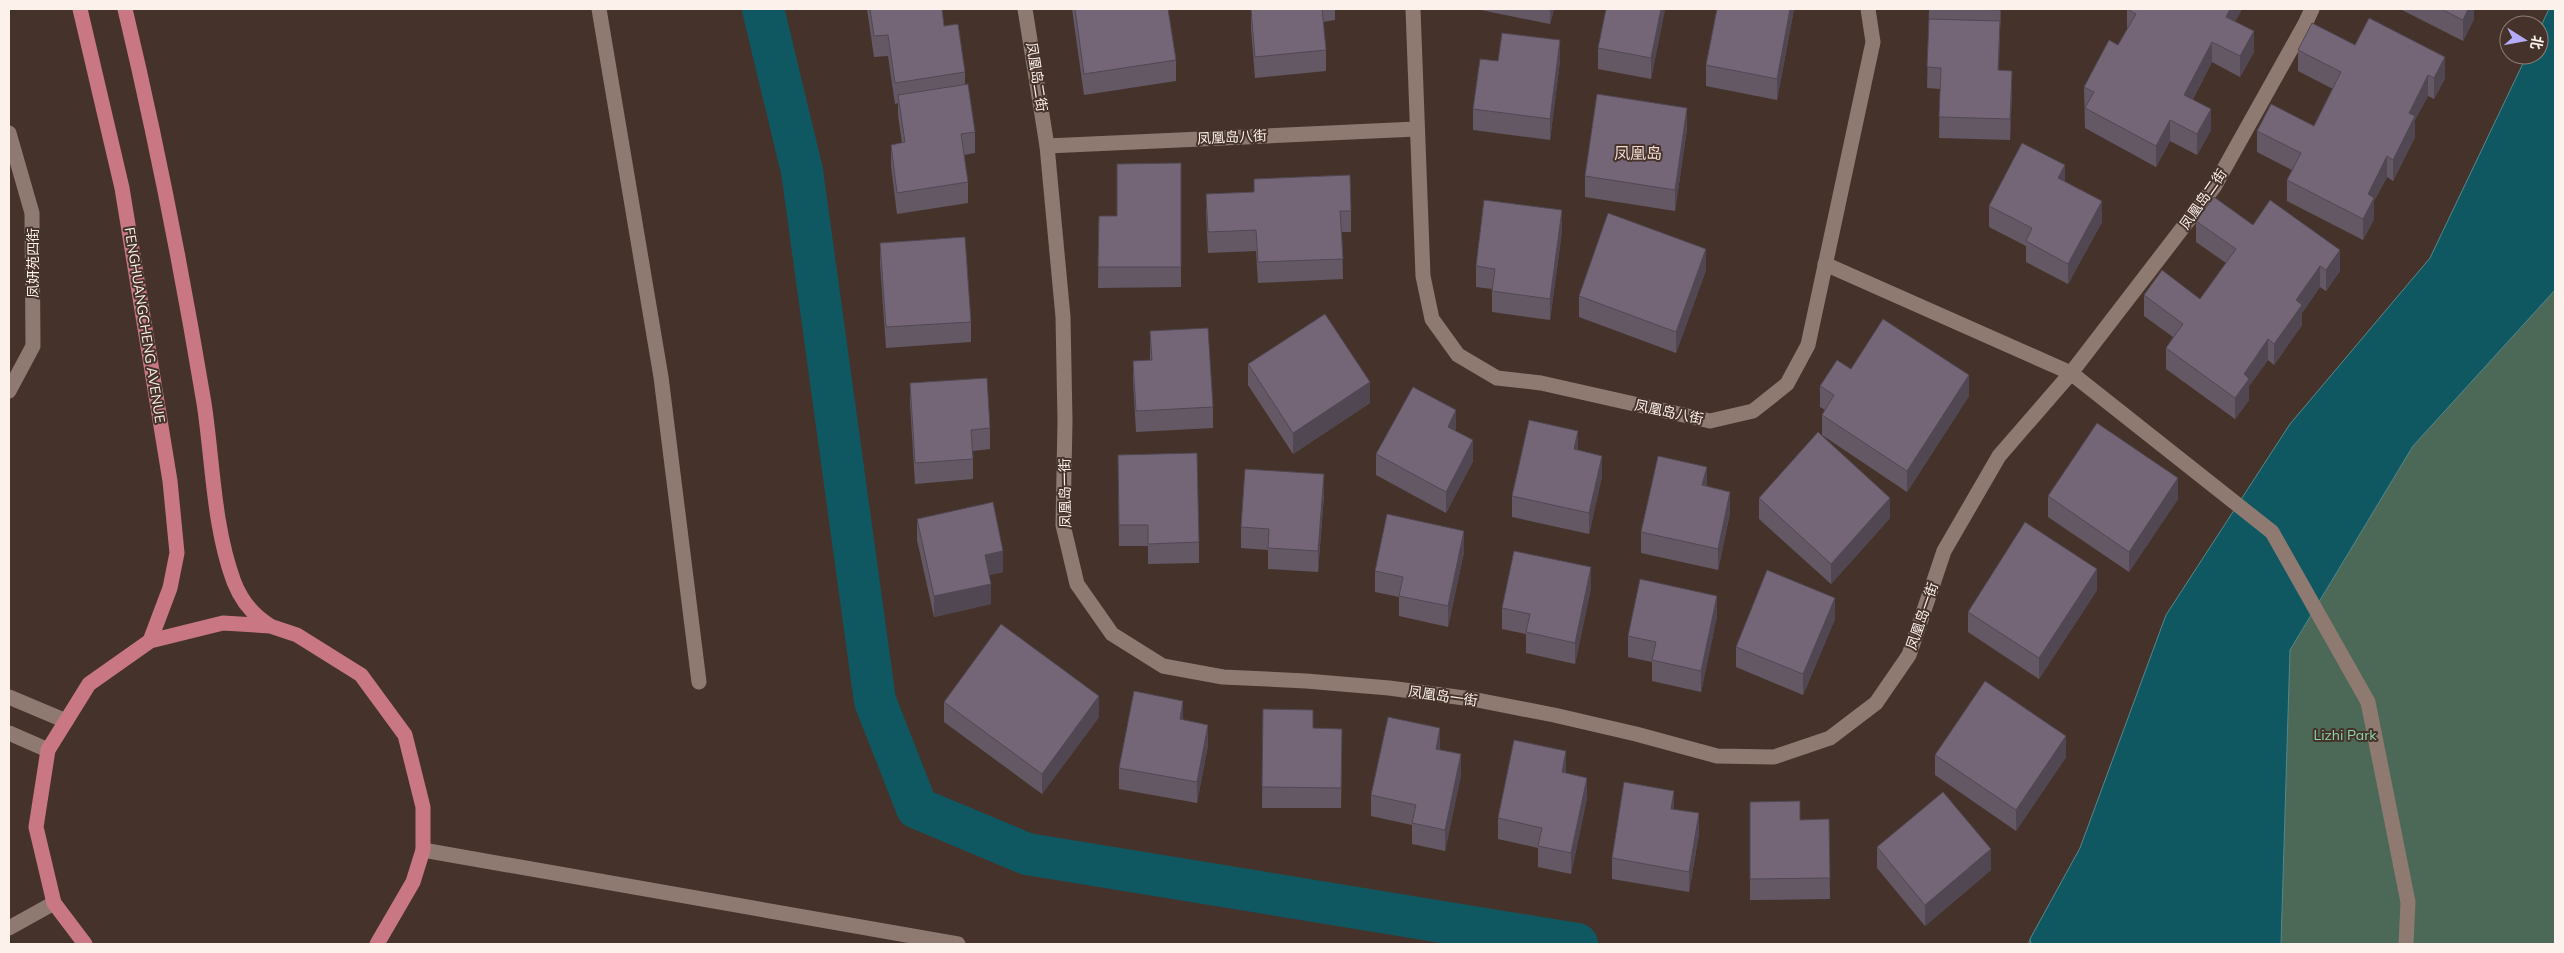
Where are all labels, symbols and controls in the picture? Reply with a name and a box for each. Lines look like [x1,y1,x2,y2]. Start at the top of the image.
north arrow [2499,15,2549,65]
text: 北 [2527,34,2547,51]
street label: 凤凰岛二街 [1023,41,1051,113]
street label: 凤凰岛八街 [1197,126,1267,148]
district label: 凤凰岛 [1614,143,1662,163]
street label: 凤凰岛二街 [2176,165,2230,233]
street label: FENGHUANGCHENG AVENUE [121,226,169,424]
street label: 凤妍苑四街 [24,228,42,298]
street label: 凤凰岛八街 [1633,396,1705,428]
street label: 凤凰岛一街 [1055,458,1075,528]
street label: 凤凰岛一街 [1902,580,1942,652]
street label: 凤凰岛一街 [1407,682,1479,710]
park label: Lizhi Park [2314,726,2377,744]

